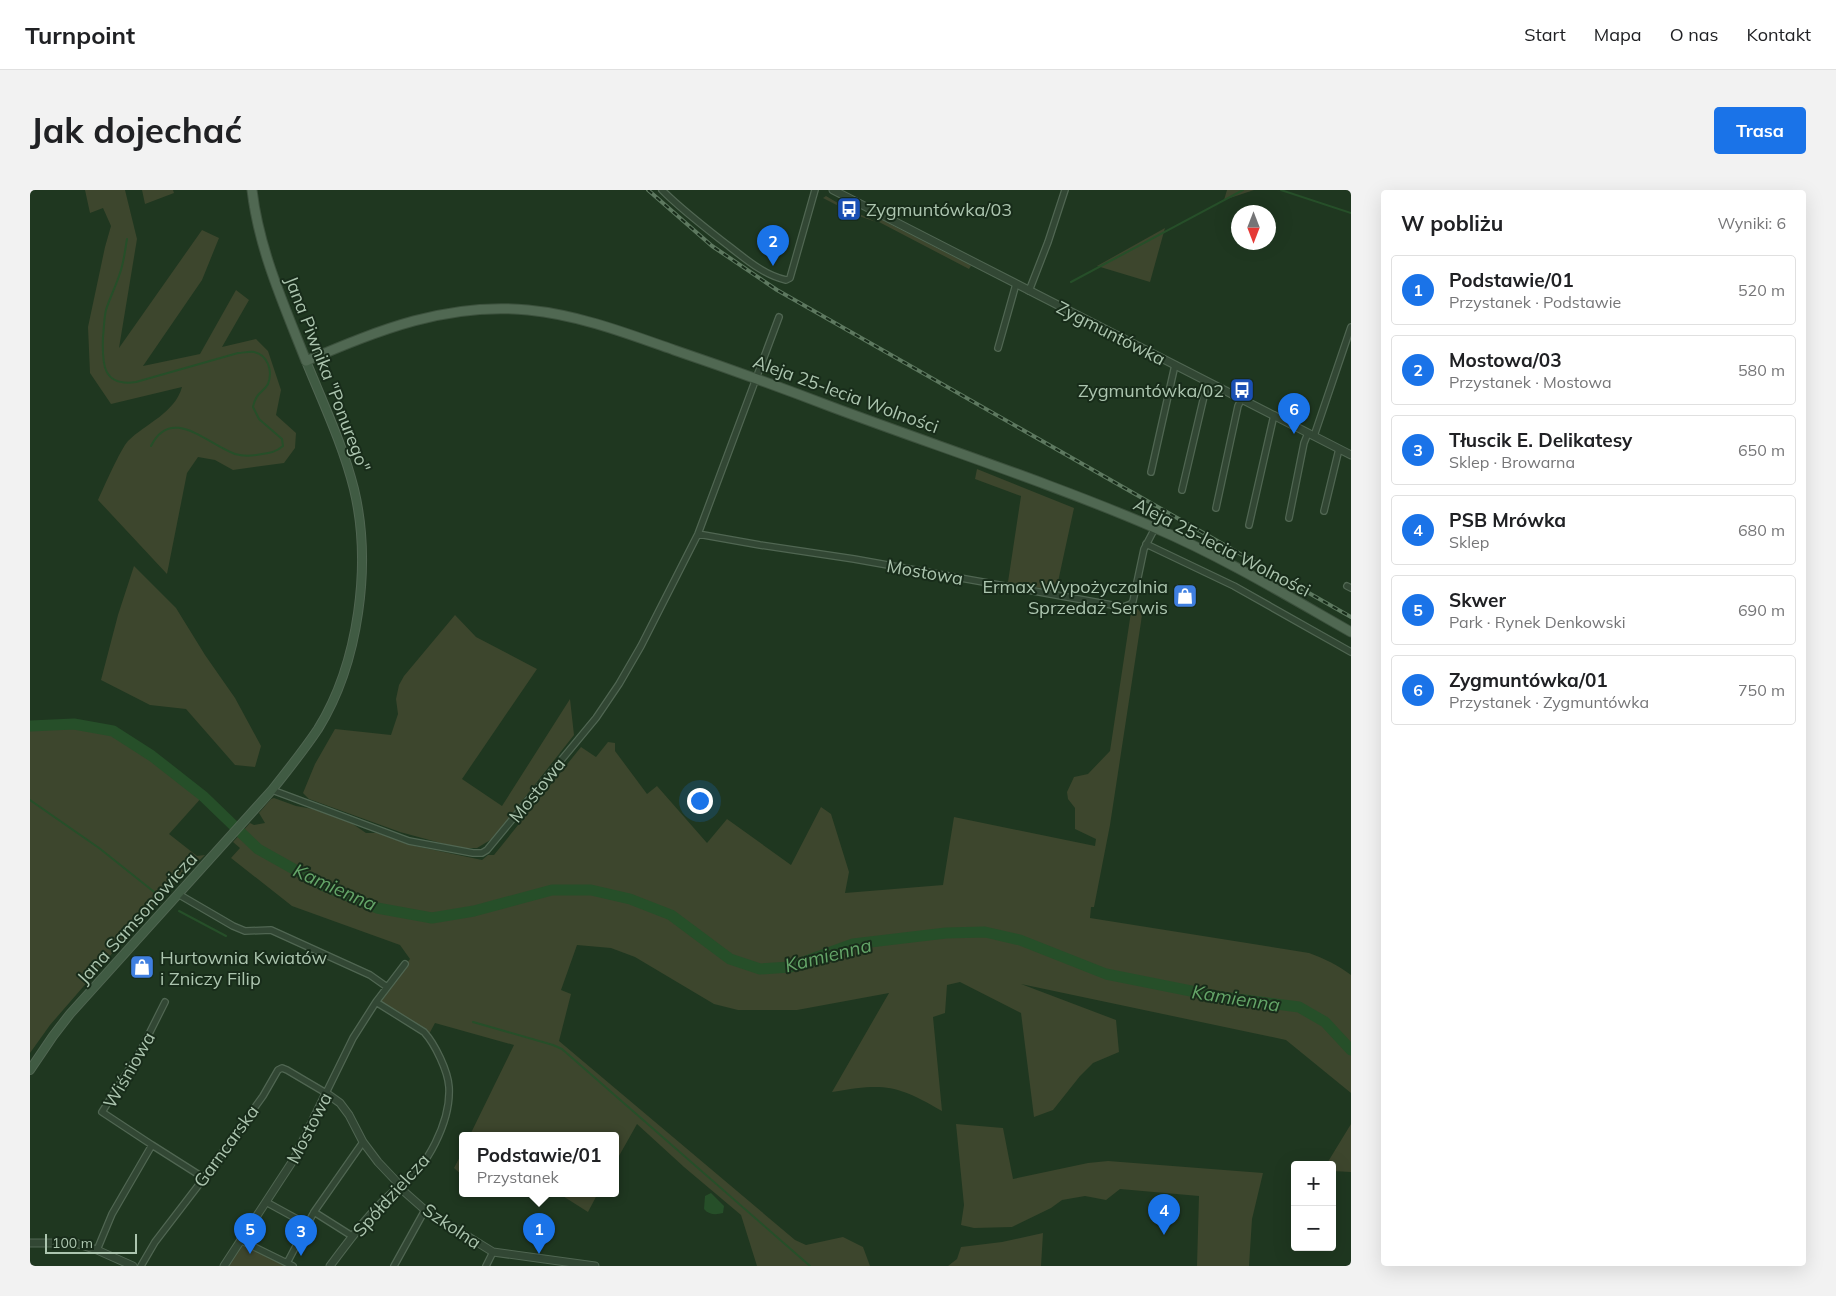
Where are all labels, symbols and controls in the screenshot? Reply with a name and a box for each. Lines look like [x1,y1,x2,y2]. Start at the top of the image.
text: Turnpoint [25,20,135,50]
text: Start [1524,23,1566,46]
text: Mapa [1594,23,1642,46]
text: O nas [1670,23,1719,46]
text: Kontakt [1747,23,1811,46]
button: Trasa [1714,107,1806,154]
text: Jak dojechać [30,108,242,152]
bus stop icon: Zygmuntówka/03 [836,196,862,222]
place label: Zygmuntówka/03 [866,198,1012,221]
north arrow [1231,205,1276,250]
text: W pobliżu [1401,210,1503,236]
text: Wyniki: 6 [1717,213,1786,233]
pin: 2 [757,225,789,266]
text: Podstawie/01 [1449,268,1574,292]
street label: Jana Piwnika "Ponurego" [280,273,376,475]
text: 1 [1413,280,1423,300]
text: 520 m [1738,280,1785,300]
text: Przystanek · Podstawie [1449,292,1621,312]
street label: Zygmuntówka [1053,296,1169,370]
text: Mostowa/03 [1449,348,1562,372]
street label: Aleja 25-lecia Wolności [750,350,942,438]
text: 2 [1413,360,1423,380]
text: 580 m [1738,360,1785,380]
text: Przystanek · Mostowa [1449,372,1612,392]
bus stop icon: Zygmuntówka/02 [1229,377,1255,403]
place label: Zygmuntówka/02 [1078,379,1224,402]
pin: 6 [1278,393,1310,434]
text: Tłuscik E. Delikatesy [1449,428,1632,452]
text: 3 [1413,440,1423,460]
text: 650 m [1738,440,1785,460]
text: Sklep · Browarna [1449,452,1575,472]
street label: Aleja 25-lecia Wolności [1130,492,1314,602]
text: PSB Mrówka [1449,508,1566,532]
text: 4 [1413,520,1423,540]
text: 680 m [1738,520,1785,540]
text: Sklep [1449,532,1489,552]
street label: Mostowa [885,554,965,590]
place label: Ermax Wypożyczalnia Sprzedaż Serwis [982,575,1168,619]
shop icon: Ermax Wypożyczalnia Sprzedaż Serwis [1172,583,1198,609]
text: Skwer [1449,588,1506,612]
text: 5 [1413,600,1423,620]
text: 690 m [1738,600,1785,620]
text: Park · Rynek Denkowski [1449,612,1626,632]
text: Zygmuntówka/01 [1449,668,1608,692]
text: 6 [1413,680,1423,700]
text: 750 m [1738,680,1785,700]
text: Przystanek · Zygmuntówka [1449,692,1649,712]
street label: Mostowa [504,753,570,827]
your location [687,788,713,814]
street label: Jana Samsonowicza [72,847,202,989]
water label: Kamienna [290,858,380,916]
water label: Kamienna [782,933,874,977]
place label: Hurtownia Kwiatów i Zniczy Filip [160,946,328,990]
shop icon: Hurtownia Kwiatów i Zniczy Filip [129,954,155,980]
water label: Kamienna [1190,979,1282,1017]
street label: Wiśniowa [98,1028,160,1112]
street label: Mostowa [281,1088,337,1168]
street label: Garncarska [188,1100,264,1192]
popup [459,1132,619,1197]
text: Podstawie/01 [477,1143,601,1167]
street label: Spółdzielcza [348,1149,434,1241]
map controls [1291,1161,1336,1251]
button: + [1291,1161,1336,1206]
text: Przystanek [477,1167,559,1187]
pin: 4 [1148,1194,1180,1235]
street label: Szkolna [418,1198,486,1254]
button: − [1291,1206,1336,1251]
pin: 5 [234,1213,266,1254]
pin: 1 [523,1213,555,1254]
pin: 3 [285,1215,317,1256]
scale bar [45,1231,138,1254]
text: 100 m [52,1234,93,1252]

